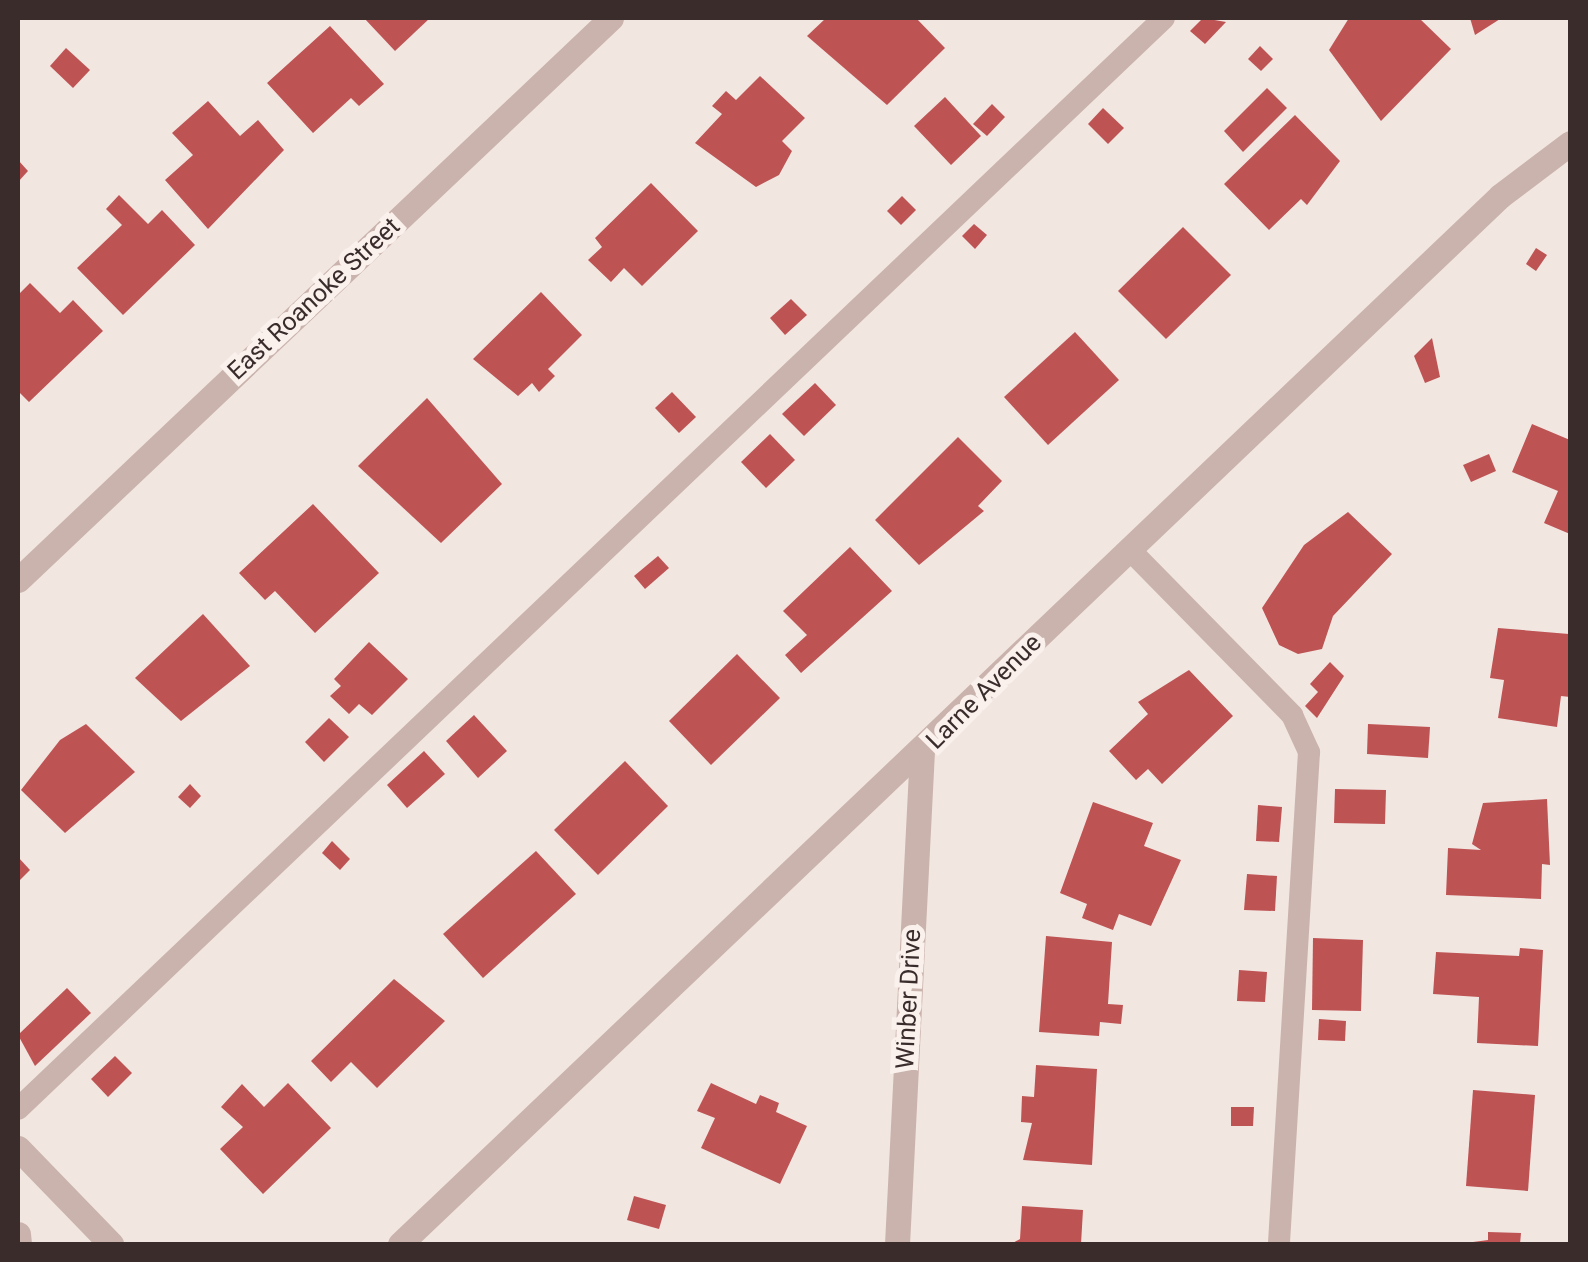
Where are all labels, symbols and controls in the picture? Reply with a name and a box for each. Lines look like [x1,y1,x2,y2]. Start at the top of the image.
street label: East Roanoke Street [222,212,406,386]
street label: Larne Avenue [920,628,1048,756]
street label: Winber Drive [890,928,928,1070]

